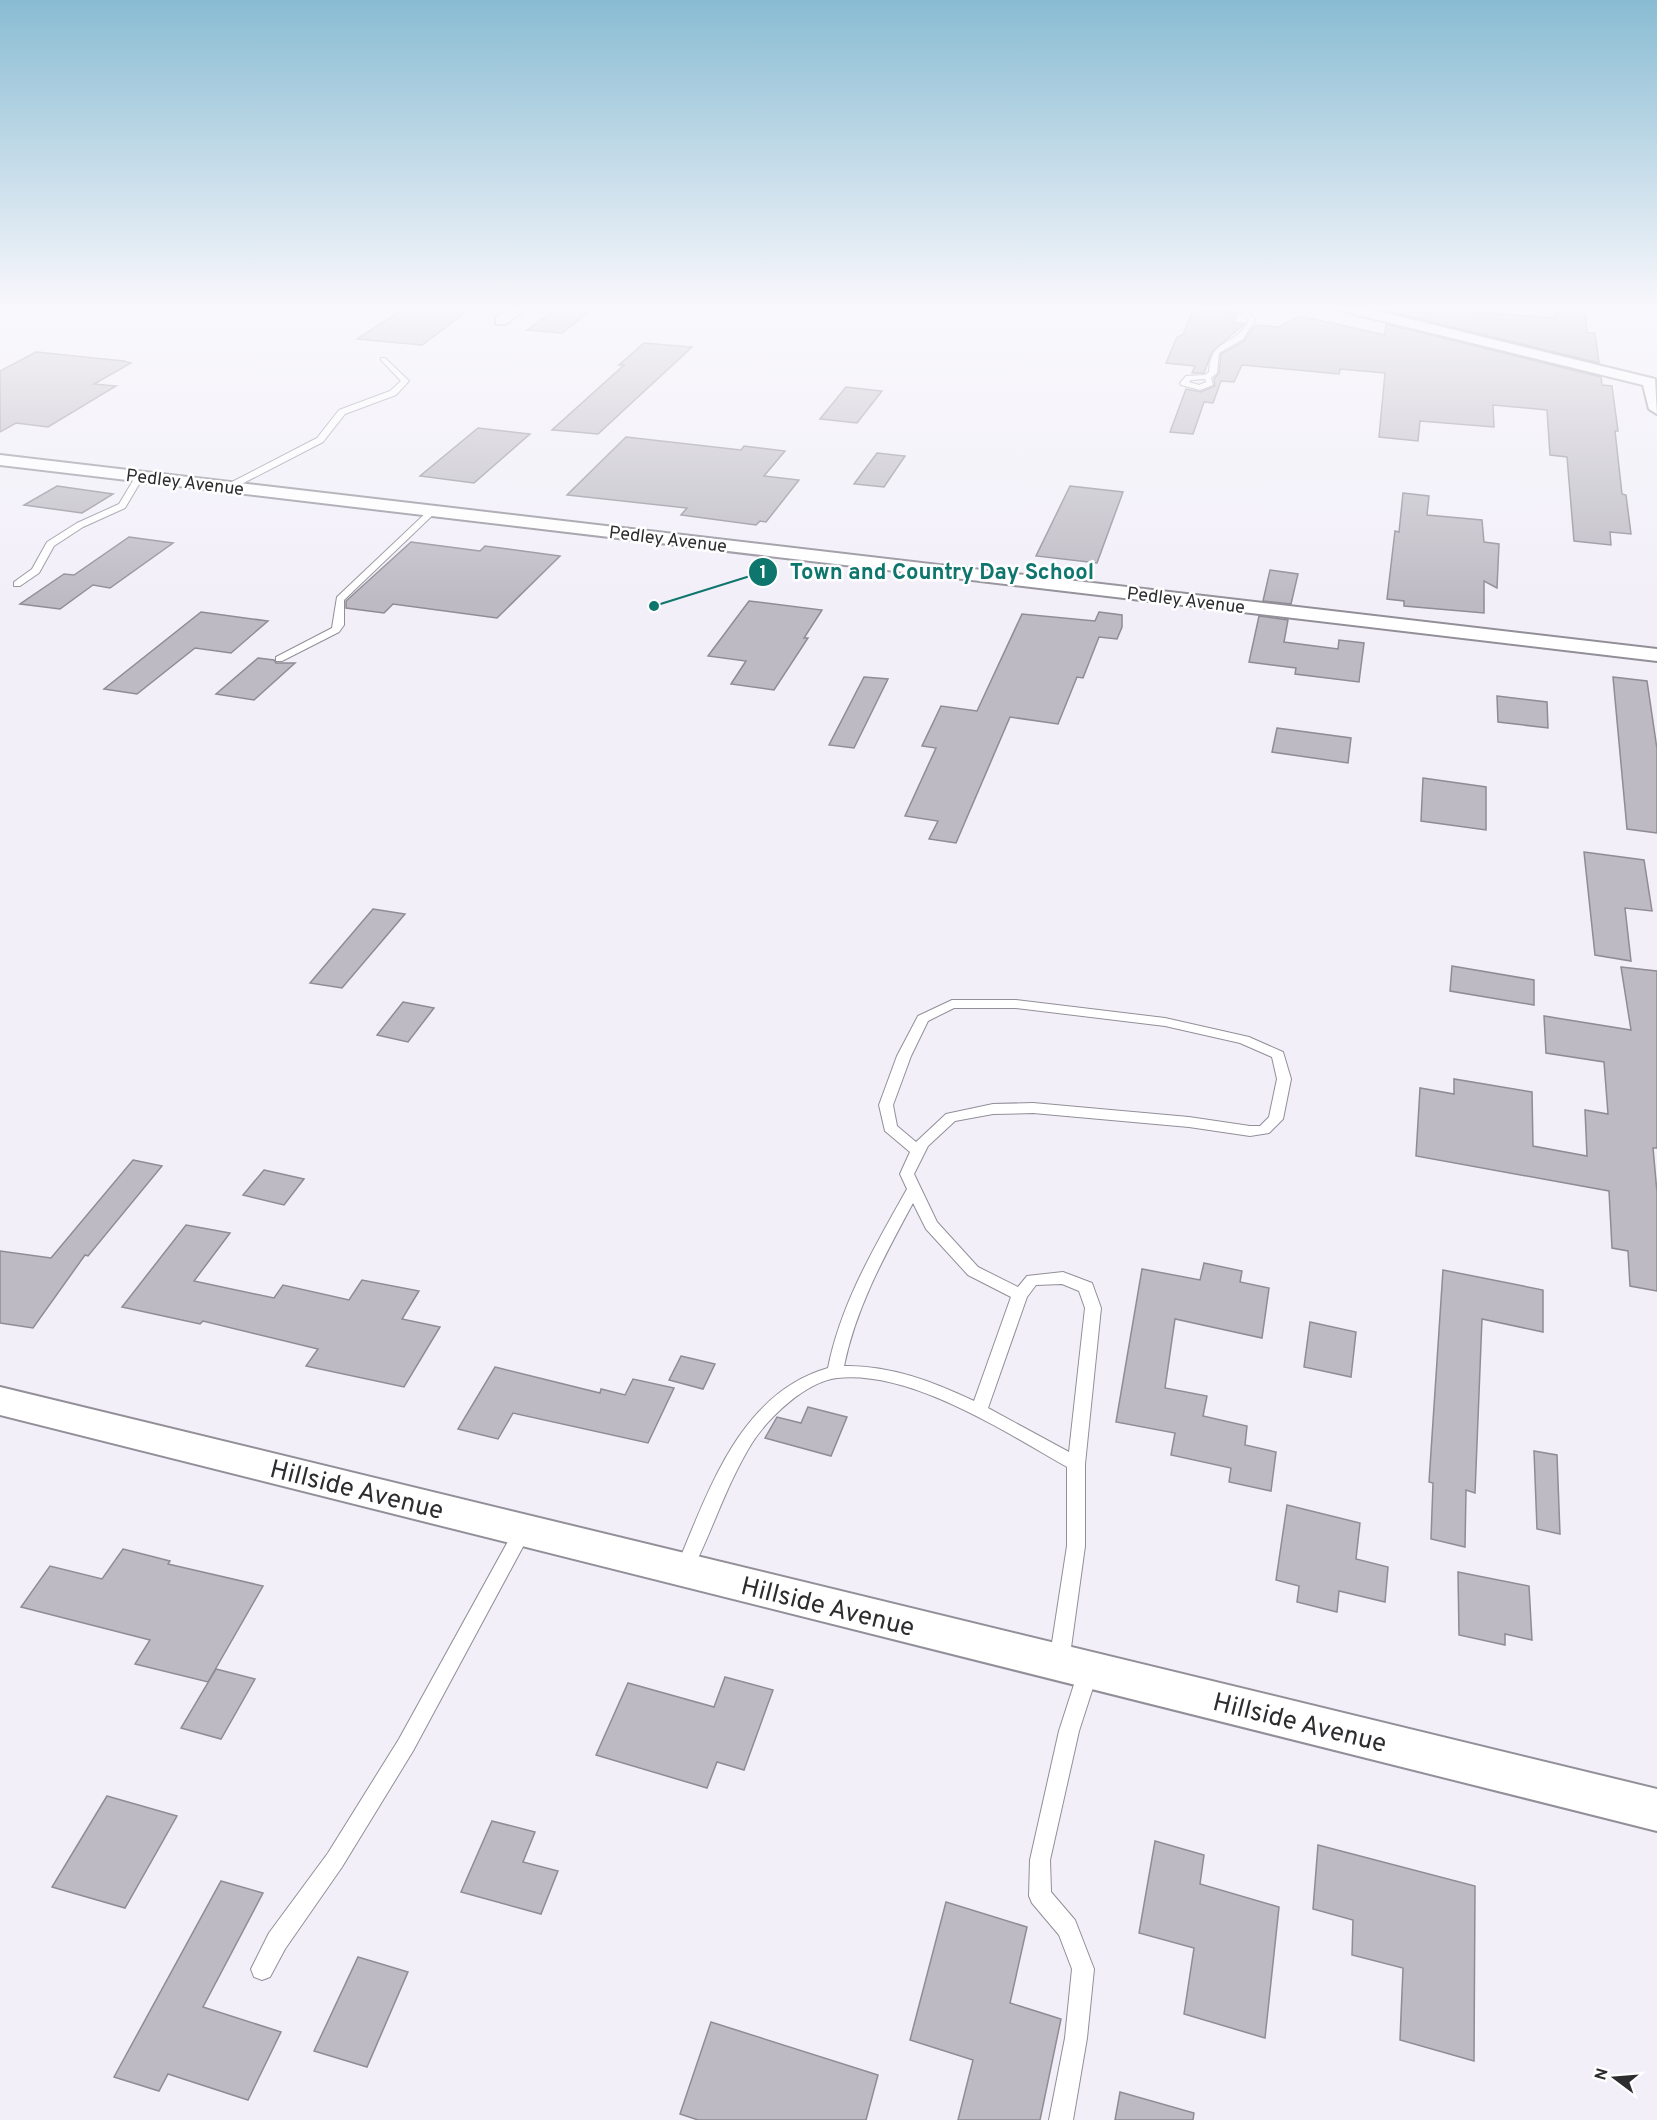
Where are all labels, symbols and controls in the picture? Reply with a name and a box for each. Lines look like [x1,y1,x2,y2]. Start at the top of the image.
street label: Pedley Avenue [124,465,245,502]
street label: Pedley Avenue [607,522,728,559]
callout: Town and Country Day School [748,552,1106,592]
text: Town and Country Day School [790,560,1094,587]
text: 1 [759,562,767,585]
street label: Pedley Avenue [1125,583,1246,620]
street label: Hillside Avenue [266,1454,447,1529]
street label: Hillside Avenue [737,1571,918,1646]
street label: Hillside Avenue [1209,1687,1390,1762]
north arrow [1585,2048,1645,2108]
text: N [1591,2066,1614,2083]

